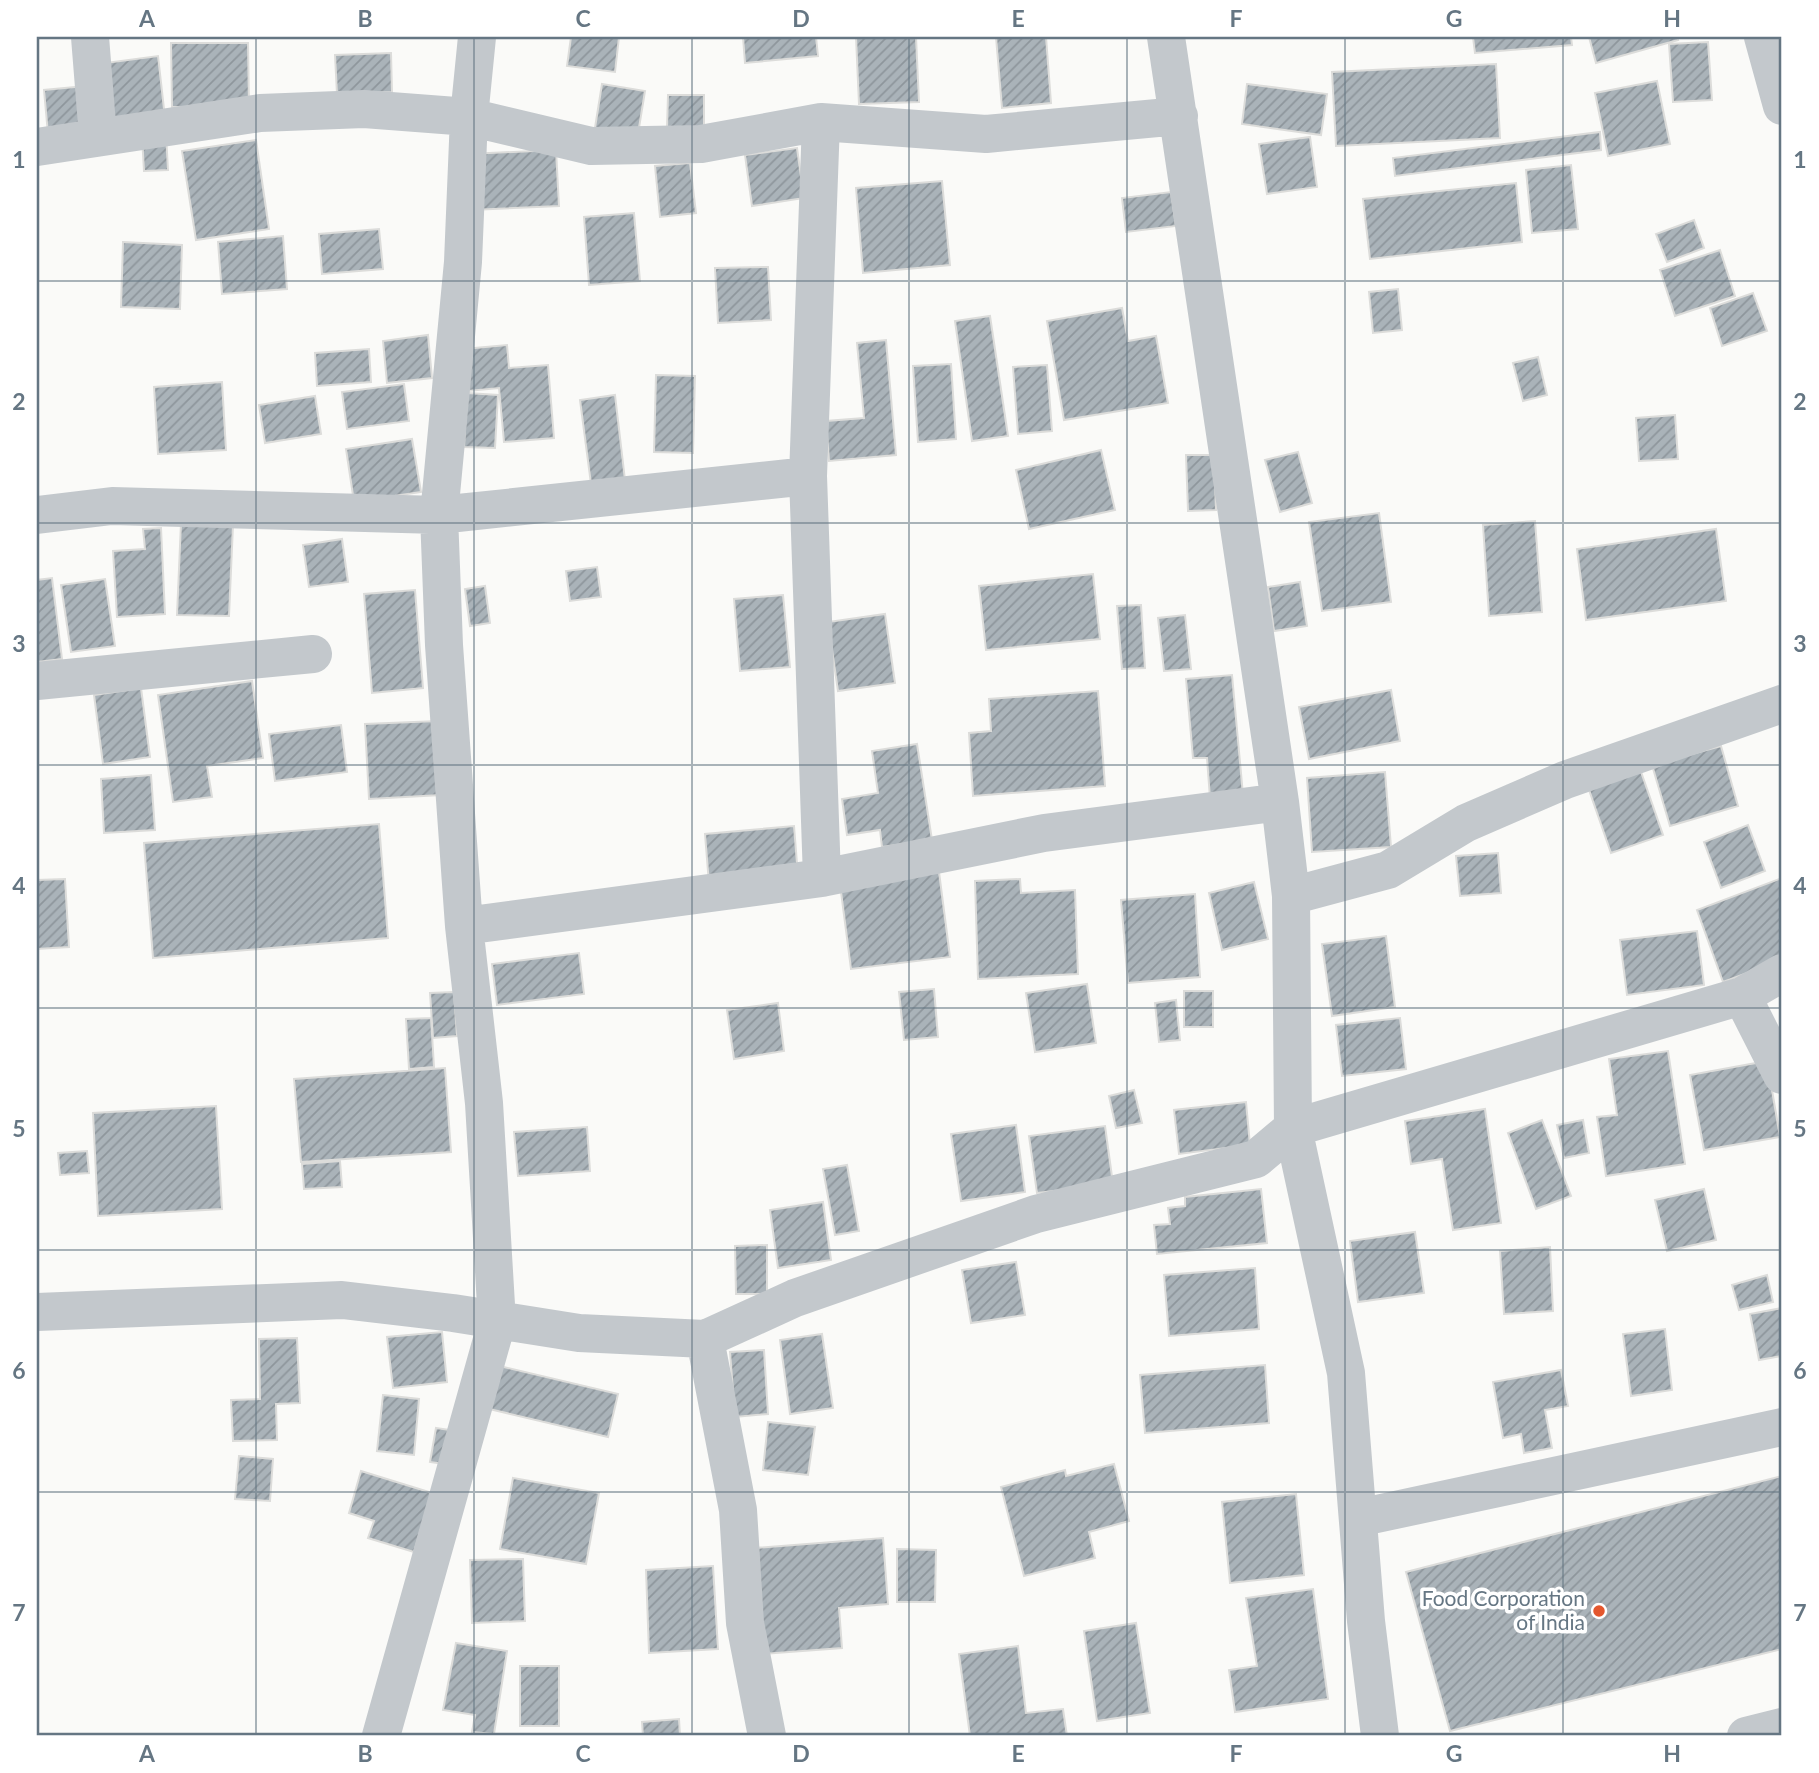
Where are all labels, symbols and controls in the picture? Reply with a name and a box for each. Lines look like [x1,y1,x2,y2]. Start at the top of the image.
text: A [138,4,156,32]
text: B [357,4,373,32]
text: C [575,4,591,32]
text: D [792,4,810,32]
text: E [1011,4,1025,32]
text: F [1229,4,1243,32]
text: G [1446,4,1462,32]
text: H [1663,4,1681,32]
text: 1 [12,145,26,173]
text: 1 [1793,145,1807,173]
text: 2 [12,387,26,415]
text: 2 [1793,387,1807,415]
text: 3 [12,629,26,657]
text: 3 [1793,629,1807,657]
text: 4 [12,871,26,899]
text: 4 [1793,871,1807,899]
text: 5 [12,1114,26,1142]
text: 5 [1793,1114,1807,1142]
text: 6 [12,1356,26,1384]
text: 6 [1793,1356,1807,1384]
place label: Food Corporation of India [1422,1585,1585,1634]
text: 7 [12,1598,26,1626]
text: 7 [1793,1598,1807,1626]
marker: Food Corporation of India [1591,1603,1607,1619]
text: A [138,1739,156,1767]
text: B [357,1739,373,1767]
text: C [575,1739,591,1767]
text: D [792,1739,810,1767]
text: E [1011,1739,1025,1767]
text: F [1229,1739,1243,1767]
text: G [1446,1739,1462,1767]
text: H [1663,1739,1681,1767]

